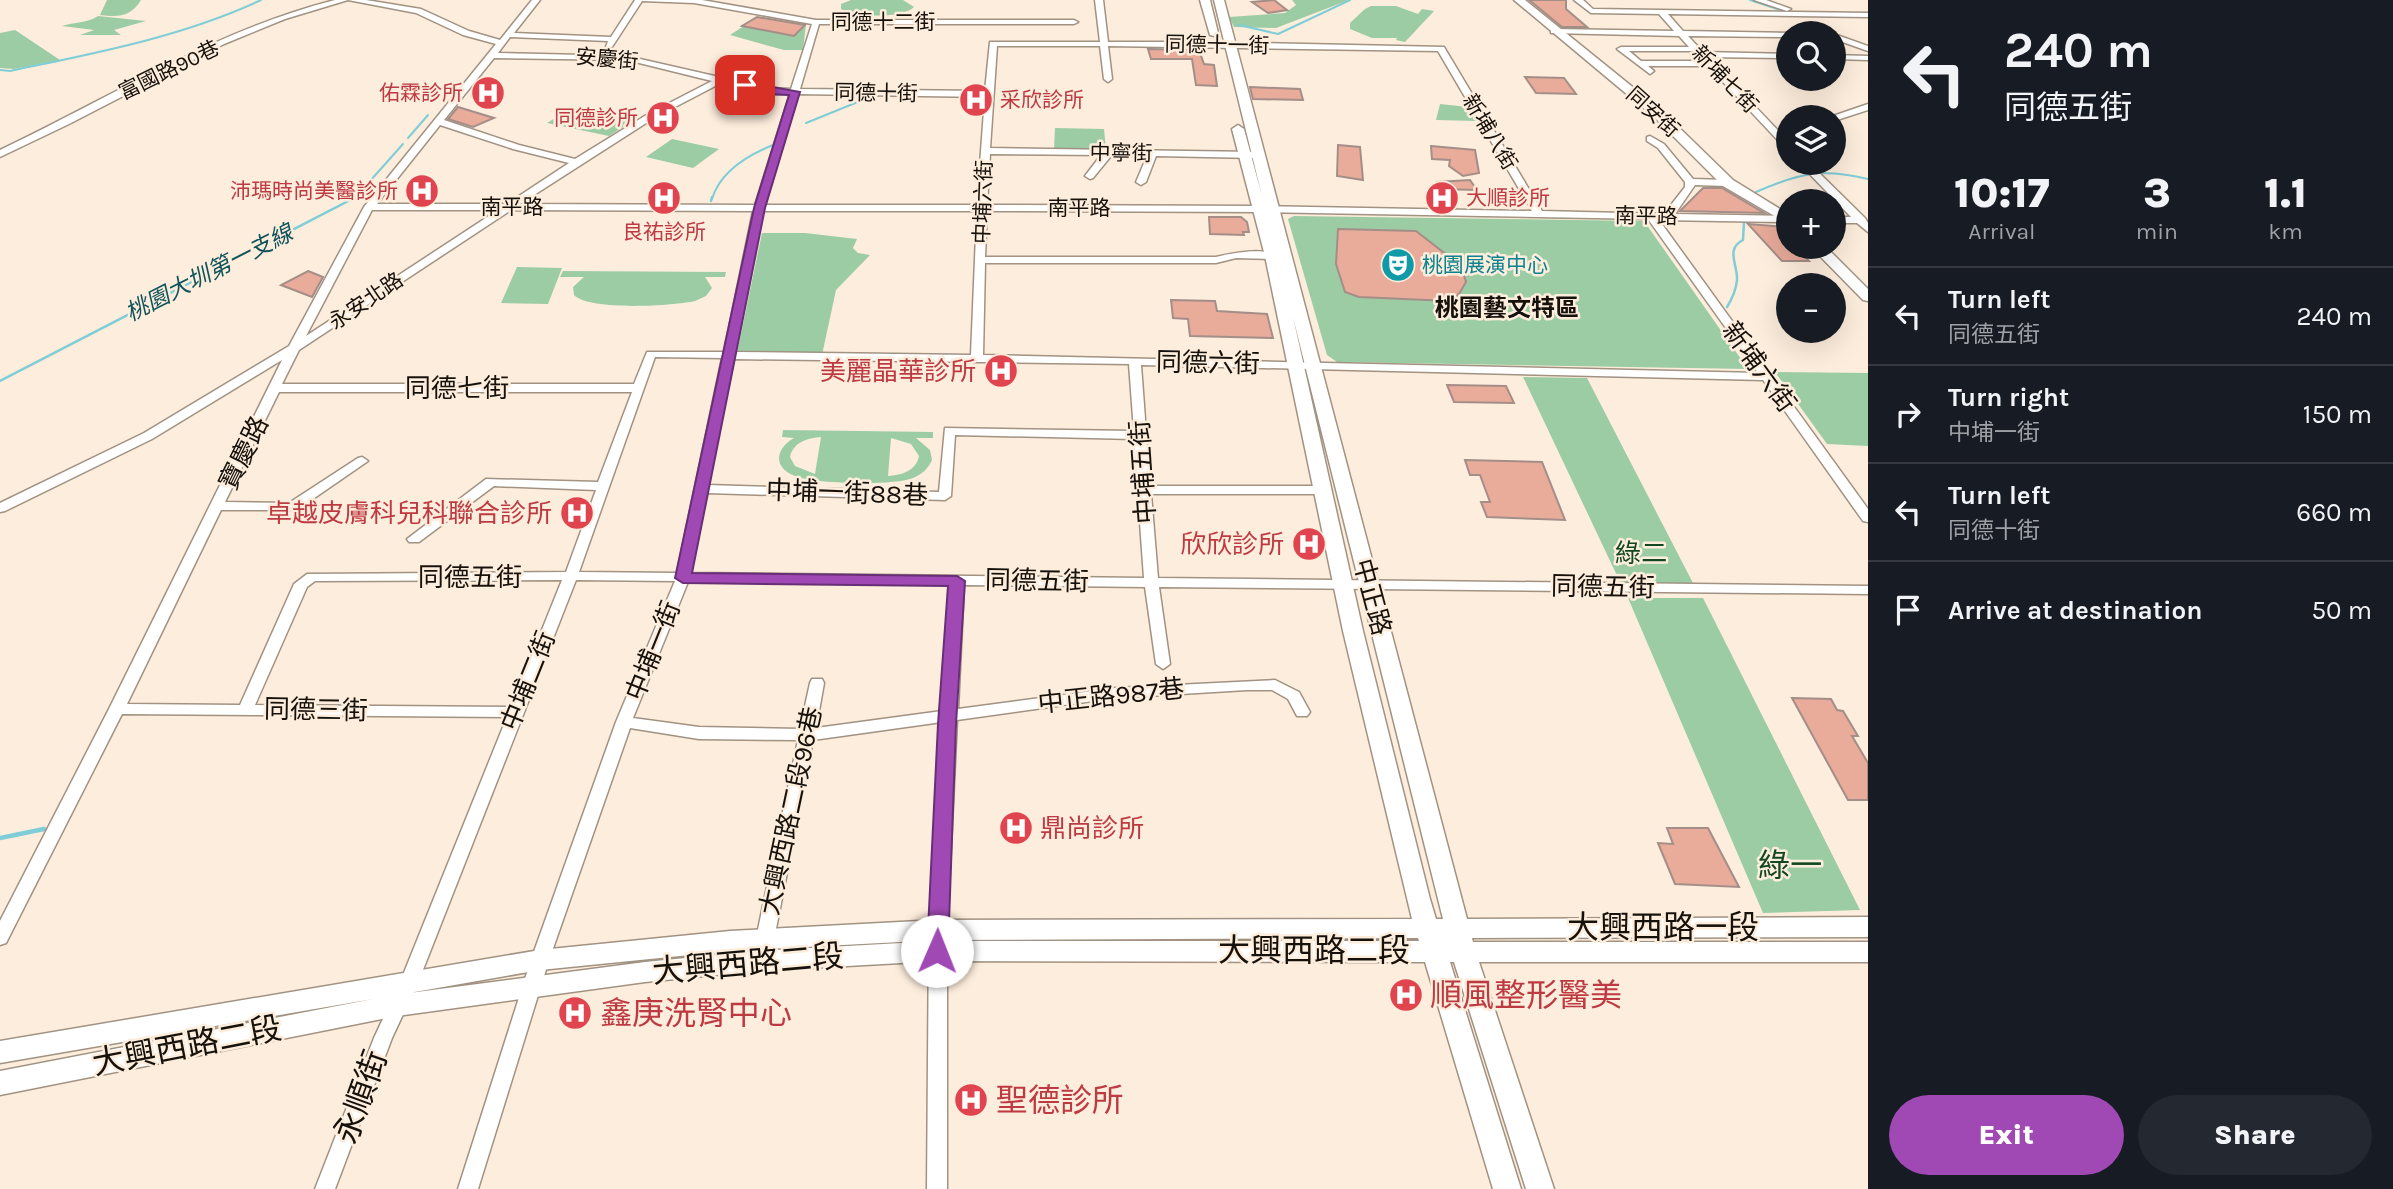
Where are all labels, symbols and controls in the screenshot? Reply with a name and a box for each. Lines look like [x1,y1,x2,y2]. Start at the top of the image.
street label: 同德十二街 [831,10,936,34]
map controls [1776,21,1846,343]
button: search [1776,21,1846,91]
text: 240 m [2004,22,2153,79]
icon: left [1889,28,1980,119]
street label: 同德十一街 [1164,32,1270,58]
street label: 富國路90巷 [115,35,223,105]
street label: 新埔七街 [1687,40,1763,118]
street label: 安慶街 [575,44,639,74]
pin [715,55,775,115]
icon: arrive [726,66,764,104]
hospital icon: 佑霖診所 [469,74,507,112]
street label: 同德十街 [834,80,918,106]
place label: 佑霖診所 [379,81,463,105]
hospital icon: 采欣診所 [957,81,995,119]
street label: 同安街 [1622,82,1684,142]
place label: 采欣診所 [1000,88,1084,112]
text: 同德五街 [2004,89,2132,126]
street label: 新埔八街 [1458,90,1522,174]
hospital icon: 同德診所 [644,99,682,137]
button: layers [1776,105,1846,175]
place label: 同德診所 [554,106,638,130]
street label: 中寧街 [1089,140,1153,166]
street label: 中埔六街 [970,160,996,244]
text: 10:17 [1954,168,2050,218]
text: 3 [2143,168,2171,218]
text: 1.1 [2264,168,2307,218]
hospital icon: 沛瑪時尚美醫診所 [403,172,441,210]
place label: 沛瑪時尚美醫診所 [230,179,398,203]
hospital icon: 良祐診所 [645,179,683,217]
hospital icon: 大順診所 [1423,179,1461,217]
place label: 大順診所 [1466,186,1550,210]
button: + [1776,189,1846,259]
street label: 南平路 [481,195,544,219]
street label: 南平路 [1048,196,1111,220]
street label: 南平路 [1614,203,1678,229]
water label: 桃園大圳第一支線 [121,218,300,327]
text: Arrival [1968,218,2036,245]
text: min [2136,218,2178,245]
text: km [2268,218,2303,245]
place label: 良祐診所 [622,220,706,244]
theatre icon: 桃園展演中心 [1379,246,1417,284]
place label: 桃園展演中心 [1422,253,1548,277]
street label: 永安北路 [324,268,408,334]
button: − [1776,273,1846,343]
text: Turn left [1948,284,2050,315]
district label: 桃園藝文特區 [1435,294,1579,322]
icon: left [1889,297,1927,335]
text: 240 m [2296,301,2372,332]
street label: 新埔六街 [1716,316,1802,418]
text: 同德五街 [1948,321,2040,348]
street label: 同德六街 [1156,347,1260,379]
hospital icon: 美麗晶華診所 [982,352,1020,390]
place label: 美麗晶華診所 [820,356,976,387]
street label: 同德七街 [405,373,509,404]
text: Turn right [1948,382,2069,413]
icon: right [1889,395,1927,433]
text: 150 m [2303,399,2372,430]
street label: 寶慶路 [213,411,275,495]
street label: 中埔五街 [1124,419,1162,525]
text: 中埔一街 [1948,419,2040,446]
street label: 中埔一街88巷 [766,475,928,511]
text: Turn left [1948,480,2050,511]
icon: left [1889,493,1927,531]
hospital icon: 卓越皮膚科兒科聯合診所 [558,494,596,532]
text: 660 m [2296,497,2372,528]
place label: 卓越皮膚科兒科聯合診所 [266,498,552,529]
text: 同德十街 [1948,517,2040,544]
hospital icon: 欣欣診所 [1290,525,1328,563]
place label: 欣欣診所 [1180,529,1284,560]
park label: 綠二 [1615,538,1667,569]
street label: 中正路 [1347,555,1397,639]
street label: 同德五街 [418,562,522,593]
street label: 同德五街 [985,565,1089,597]
street label: 同德五街 [1551,571,1655,603]
icon: arrive [1889,591,1927,629]
text: Arrive at destination [1948,595,2202,626]
text: 50 m [2311,595,2372,626]
street label: 中埔一街 [619,597,687,705]
street label: 中埔二街 [494,627,562,735]
street label: 中正路987巷 [1036,673,1186,719]
street label: 同德三街 [264,694,368,726]
street label: 大興西路二段96巷 [754,704,828,918]
hospital icon: 鼎尚診所 [997,809,1035,847]
place label: 鼎尚診所 [1040,813,1144,844]
park label: 綠一 [1758,847,1822,884]
street label: 大興西路一段 [1567,909,1759,946]
position arrow [900,914,974,988]
street label: 大興西路二段 [1218,932,1410,969]
street label: 大興西路二段 [651,937,845,991]
hospital icon: 順風整形醫美 [1387,976,1425,1014]
place label: 順風整形醫美 [1430,977,1622,1014]
hospital icon: 鑫庚洗腎中心 [556,994,594,1032]
place label: 鑫庚洗腎中心 [600,995,792,1032]
street label: 大興西路二段 [89,1010,285,1082]
street label: 永順街 [327,1046,395,1148]
hospital icon: 聖德診所 [952,1081,990,1119]
place label: 聖德診所 [996,1082,1124,1119]
button: Exit [1889,1095,2124,1175]
button: Share [2138,1095,2372,1175]

